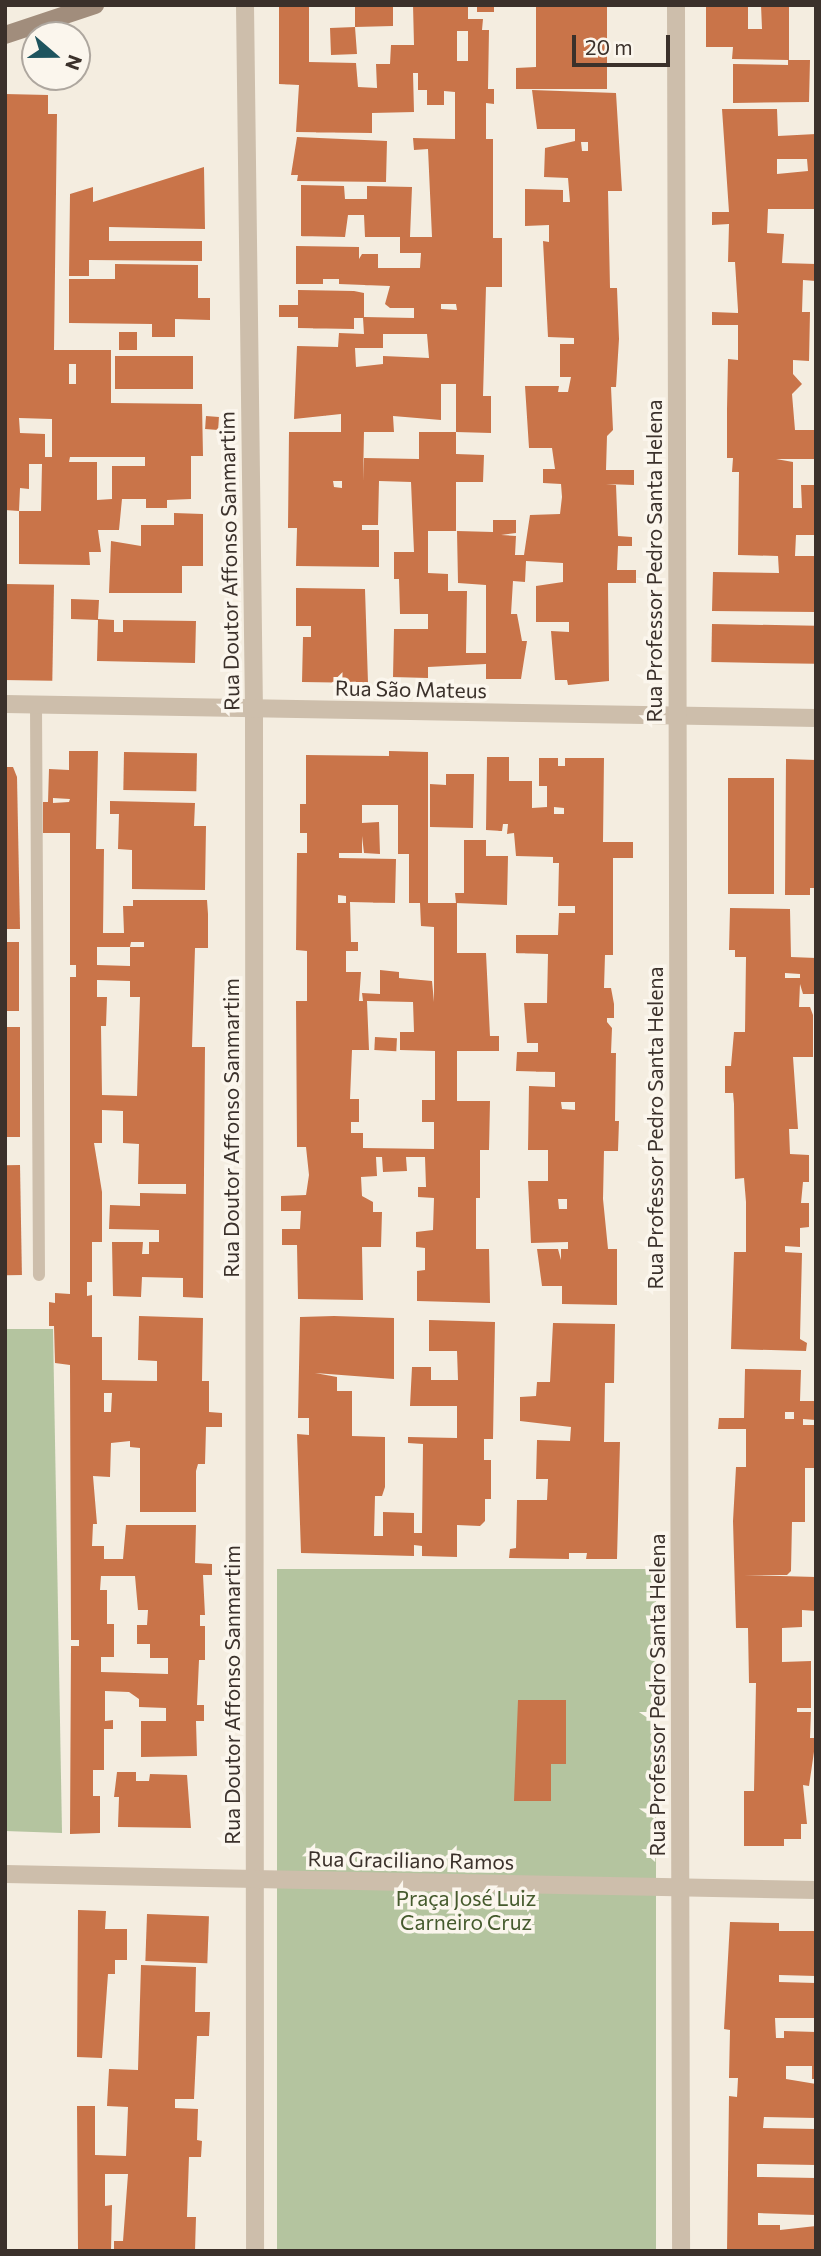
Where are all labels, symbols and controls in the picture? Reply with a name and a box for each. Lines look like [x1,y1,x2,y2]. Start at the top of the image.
north arrow [21,21,91,91]
scale bar [576,21,674,65]
text: 20 m [585,34,633,59]
text: N [61,52,88,73]
street label: Rua Professor Pedro Santa Helena [641,400,667,722]
street label: Rua Doutor Affonso Sanmartim [214,411,244,711]
street label: Rua São Mateus [335,675,487,703]
street label: Rua Professor Pedro Santa Helena [642,967,668,1289]
street label: Rua Doutor Affonso Sanmartim [218,978,244,1278]
street label: Rua Professor Pedro Santa Helena [644,1534,670,1856]
street label: Rua Doutor Affonso Sanmartim [219,1545,245,1845]
street label: Rua Graciliano Ramos [308,1846,514,1874]
park label: Praça José Luiz Carneiro Cruz [396,1885,536,1935]

